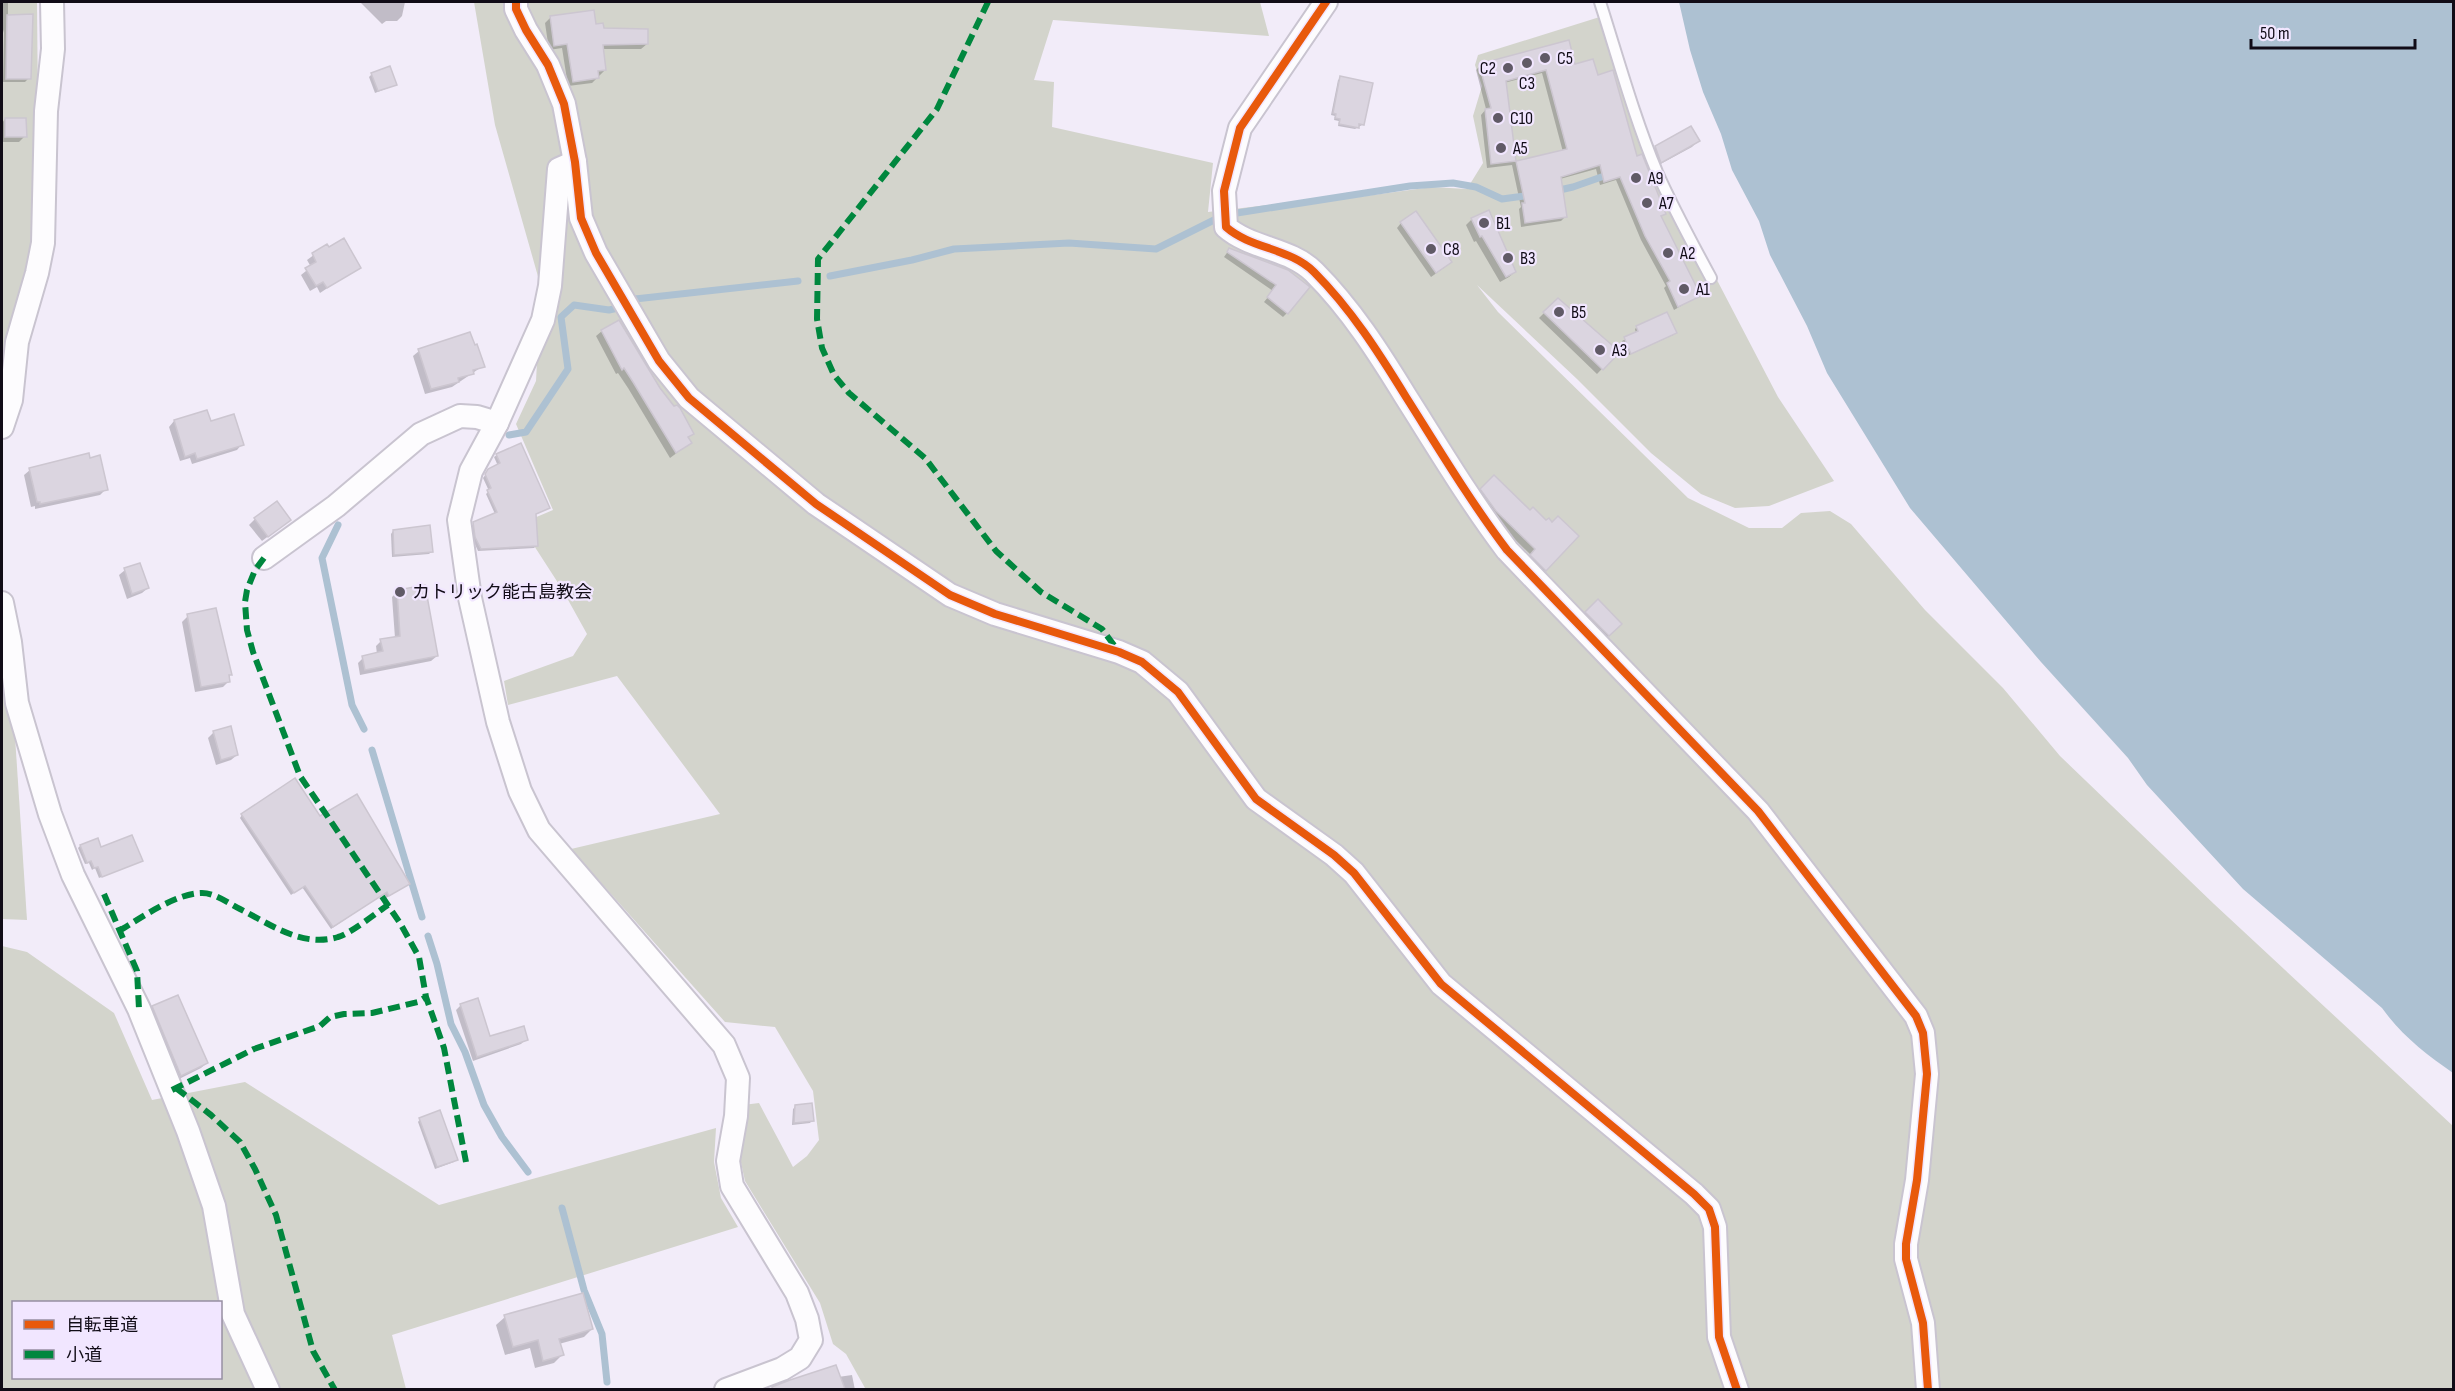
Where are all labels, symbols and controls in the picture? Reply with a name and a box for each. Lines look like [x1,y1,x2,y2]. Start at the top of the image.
scale bar [2251,12,2414,50]
text: 50 m [2260,23,2290,44]
place label: C5 [1557,48,1573,69]
marker: C5 [1538,51,1552,65]
marker: C3 [1520,56,1534,70]
place label: C2 [1480,58,1496,79]
marker: C2 [1501,61,1515,75]
place label: C3 [1519,73,1535,94]
place label: C10 [1510,108,1533,129]
marker: C10 [1491,111,1505,125]
place label: A5 [1512,138,1528,159]
marker: A5 [1494,141,1508,155]
place label: A9 [1647,168,1664,189]
marker: A9 [1629,171,1643,185]
place label: A7 [1658,193,1674,214]
marker: A7 [1640,196,1654,210]
place label: B1 [1496,213,1511,234]
marker: B1 [1477,216,1491,230]
place label: C8 [1443,239,1460,260]
marker: C8 [1424,242,1438,256]
place label: A2 [1679,243,1695,264]
marker: A2 [1661,246,1675,260]
place label: B3 [1520,248,1536,269]
marker: B3 [1501,251,1515,265]
place label: A1 [1695,279,1711,300]
marker: A1 [1677,282,1691,296]
place label: B5 [1571,302,1586,323]
marker: B5 [1552,305,1566,319]
place label: A3 [1611,340,1627,361]
marker: A3 [1593,343,1607,357]
place label: カトリック能古島教会 [412,582,592,603]
marker: カトリック能古島教会 [393,585,407,599]
legend [12,1301,222,1379]
text: 自転車道 [66,1315,138,1336]
text: 小道 [66,1345,102,1366]

